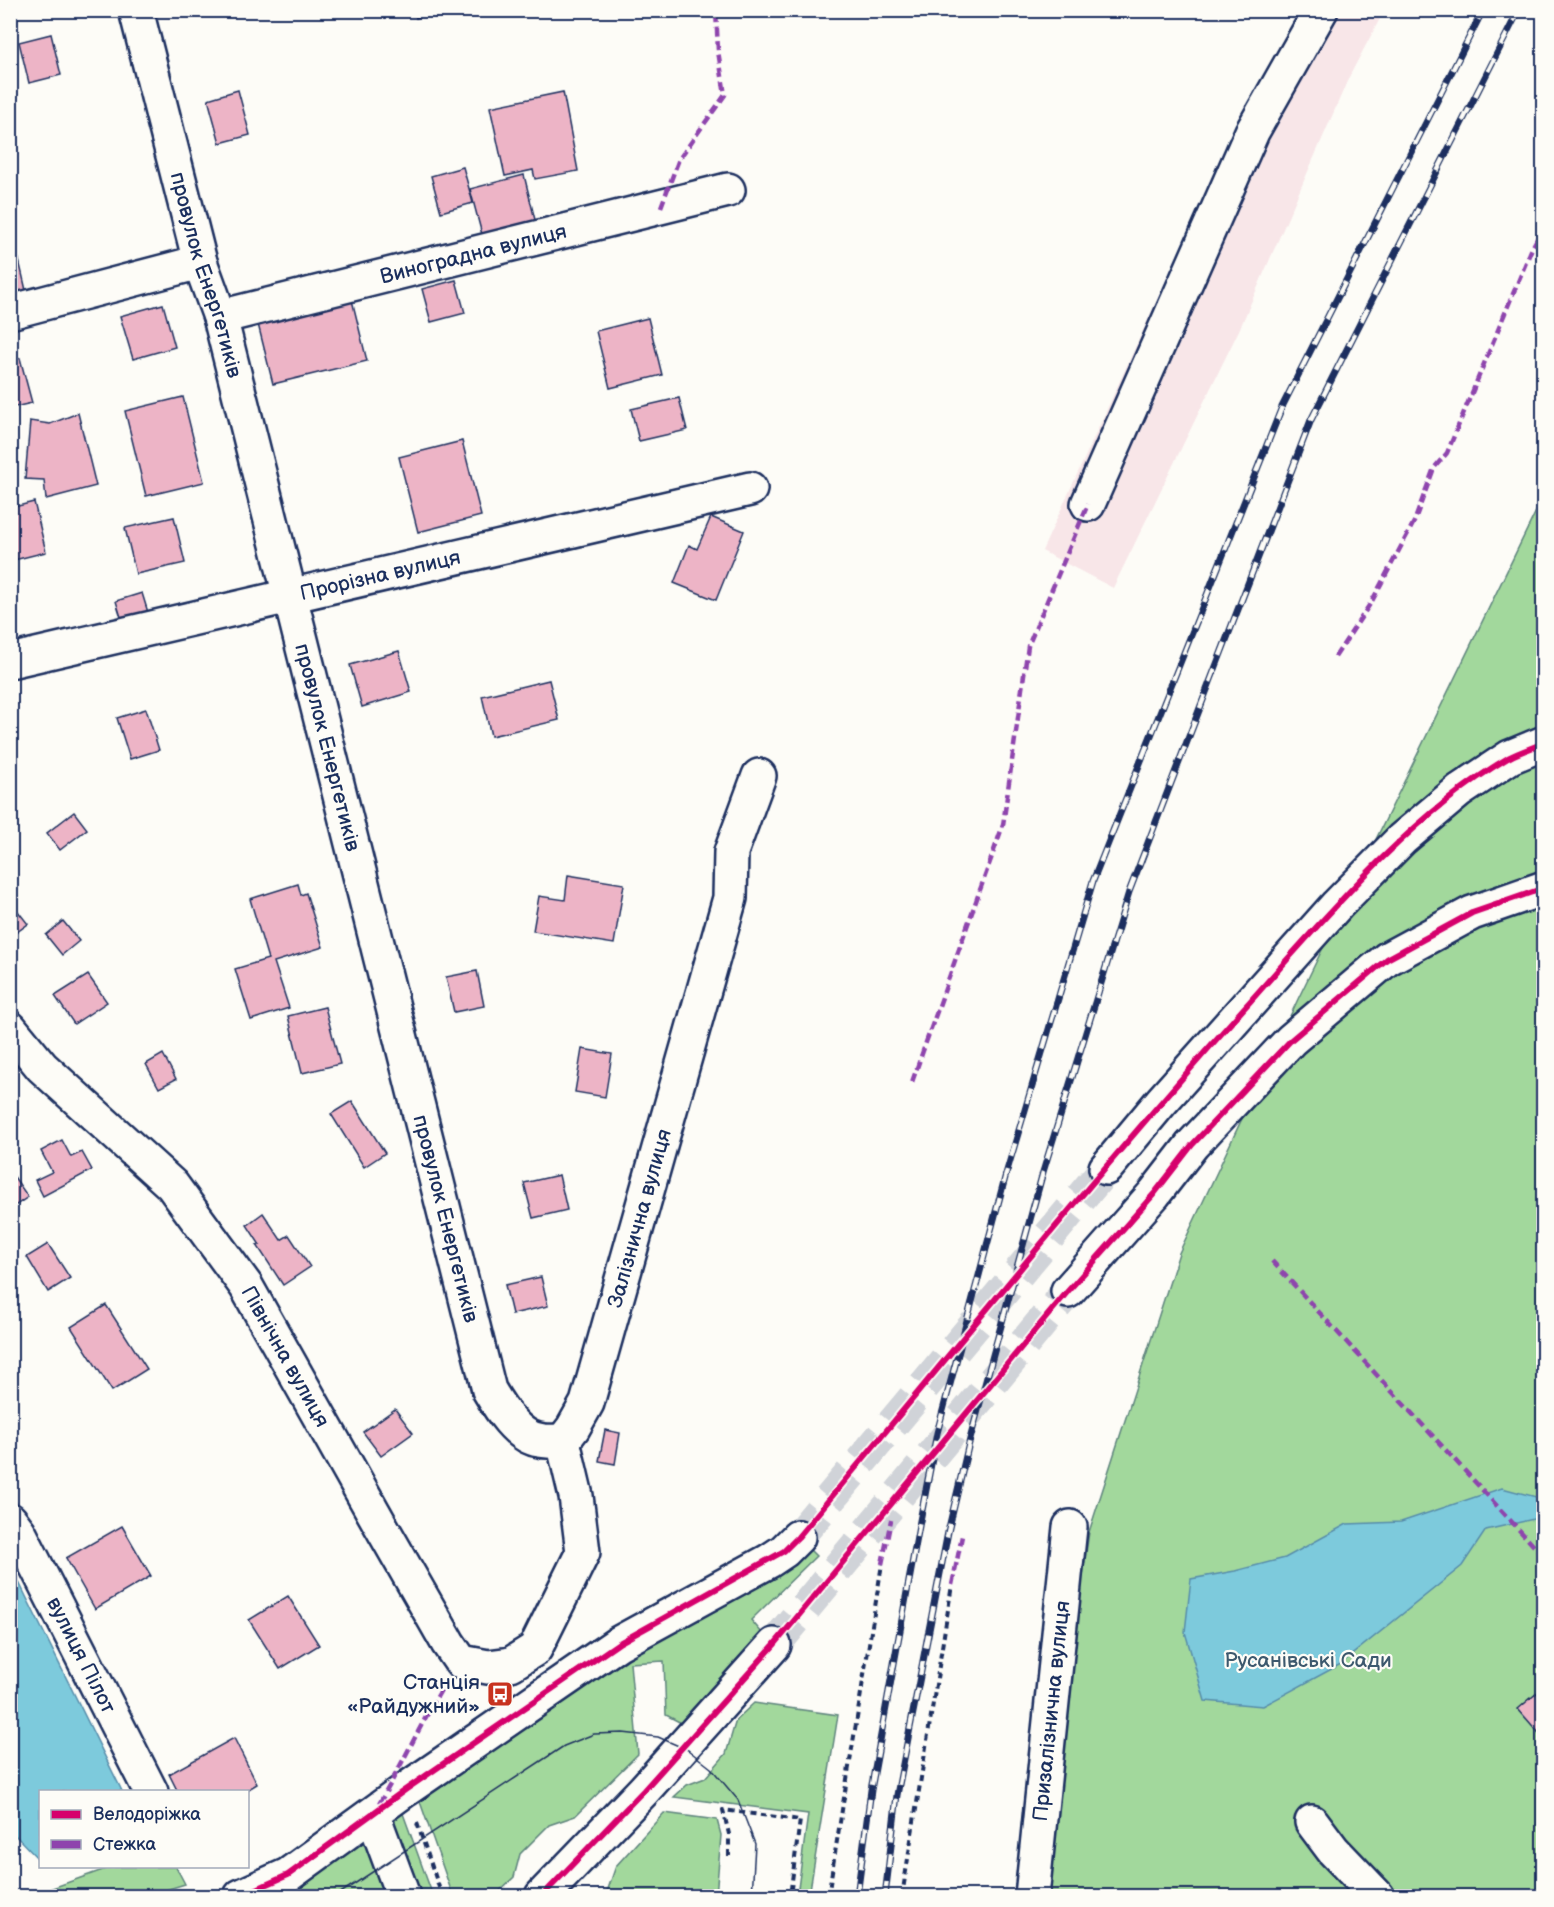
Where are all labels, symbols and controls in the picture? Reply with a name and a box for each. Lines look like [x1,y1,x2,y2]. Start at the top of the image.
street label: провулок Енергетиків [165,169,247,380]
street label: Виноградна вулиця [377,218,569,289]
street label: Прорізна вулиця [297,544,463,606]
street label: провулок Енергетиків [290,641,366,854]
street label: провулок Енергетиків [408,1112,484,1325]
street label: Залізнична вулиця [602,1126,676,1311]
street label: Північна вулиця [236,1281,335,1431]
street label: вулиця Пілот [42,1593,122,1718]
street label: Призалізнична вулиця [1027,1599,1075,1823]
park label: Русанівські Сади [1224,1648,1392,1673]
place label: Станція «Райдужний» [347,1670,480,1719]
bus stop icon: Станція «Райдужний» [485,1679,515,1709]
legend [39,1790,249,1868]
text: Велодоріжка [93,1804,201,1825]
text: Стежка [93,1834,156,1855]

